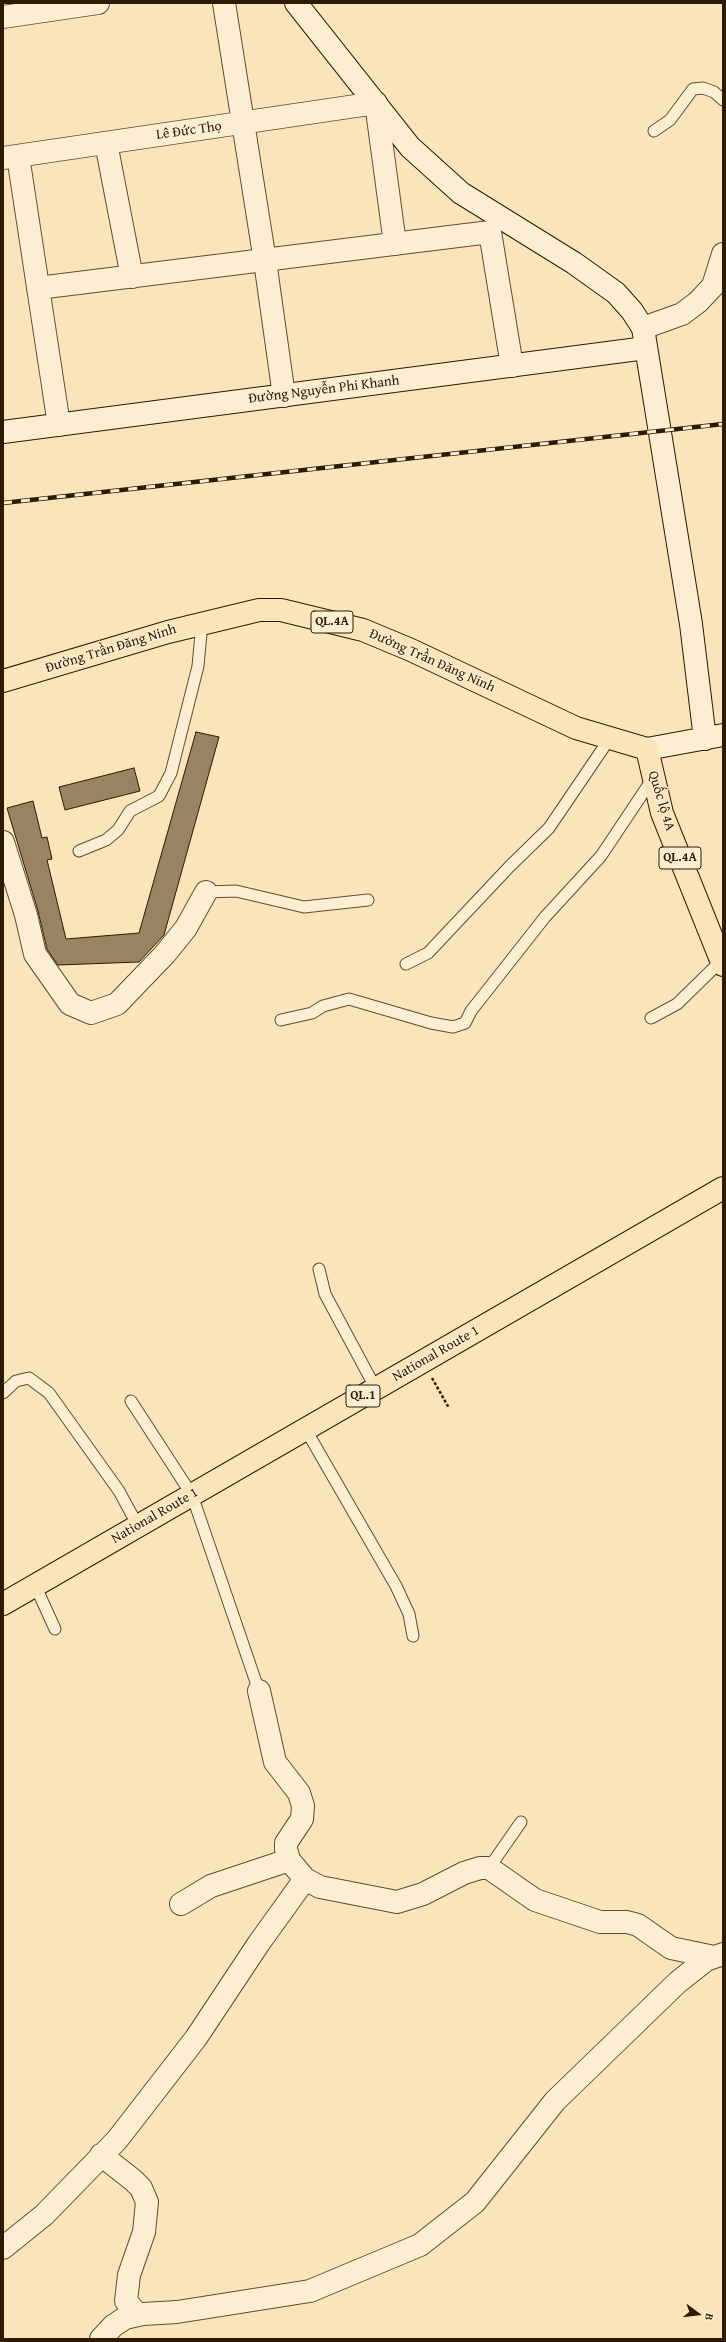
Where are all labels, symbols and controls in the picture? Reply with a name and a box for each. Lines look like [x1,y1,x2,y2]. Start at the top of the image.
street label: Lê Đức Thọ [155,118,223,144]
street label: Đường Nguyễn Phi Khanh [247,372,401,408]
road number: QL.4A [311,611,353,633]
street label: Đường Trần Đăng Ninh [43,621,179,677]
street label: Đường Trần Đăng Ninh [366,626,498,696]
street label: Quốc lộ 4A [644,769,678,833]
road number: QL.4A [659,847,701,869]
street label: National Route 1 [390,1322,482,1386]
road number: QL.1 [346,1385,380,1407]
street label: National Route 1 [109,1484,201,1548]
north arrow [678,2294,718,2334]
text: B [701,2312,718,2322]

